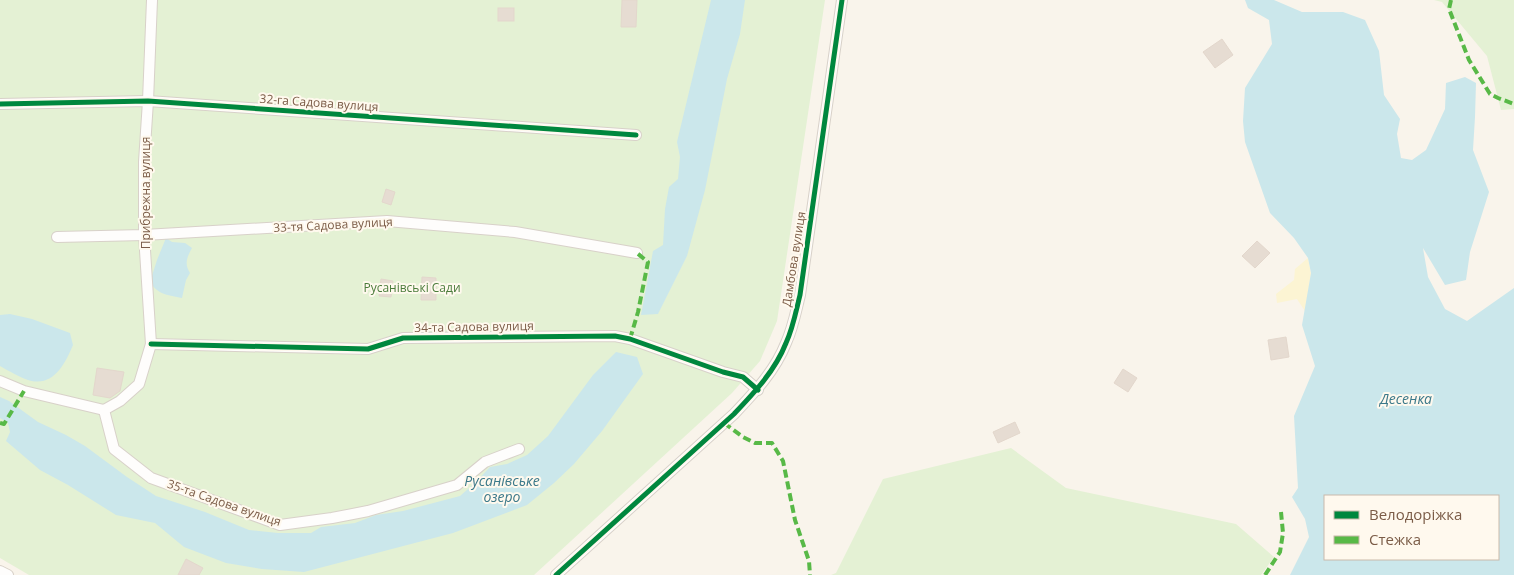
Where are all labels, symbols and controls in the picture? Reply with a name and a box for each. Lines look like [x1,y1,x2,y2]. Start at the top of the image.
street label: 32-га Садова вулиця [259,90,379,115]
street label: Прибрежна вулиця [137,137,154,249]
street label: Дамбова вулиця [778,210,809,308]
street label: 33-тя Садова вулиця [273,213,393,236]
park label: Русанівські Сади [363,279,461,296]
street label: 34-та Садова вулиця [414,317,534,336]
water label: Десенка [1378,389,1432,408]
water label: Русанівське озеро [464,471,540,506]
street label: 35-та Садова вулиця [165,475,283,530]
legend [1324,495,1499,560]
text: Велодоріжка [1369,504,1462,524]
text: Стежка [1369,529,1421,549]

